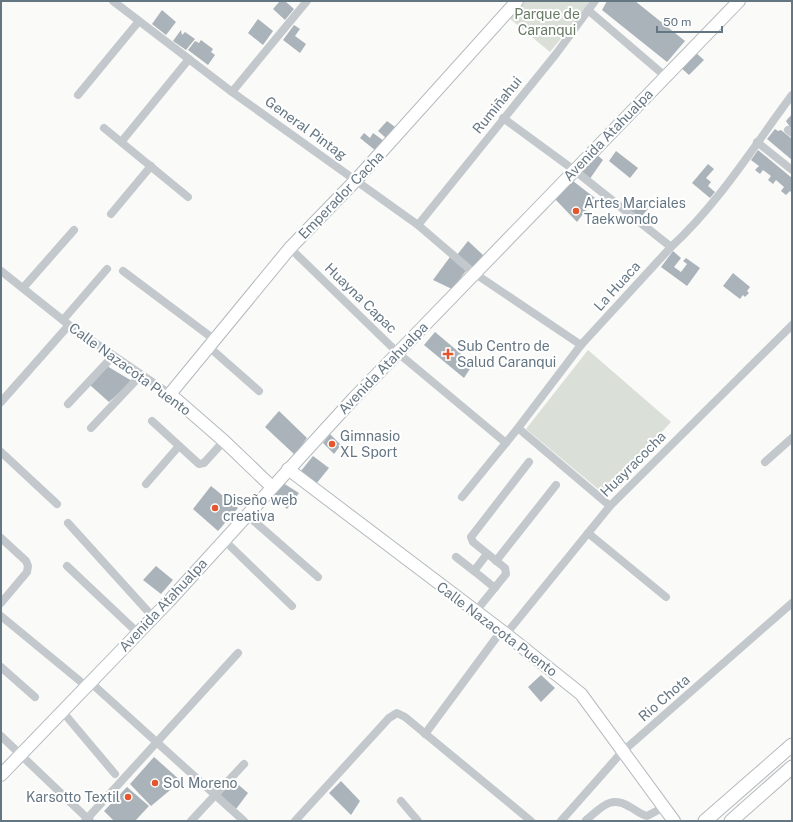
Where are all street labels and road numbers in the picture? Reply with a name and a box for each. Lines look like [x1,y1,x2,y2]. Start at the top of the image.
street label: Rumiñahui [469,73,525,137]
street label: Avenida Atahualpa [560,86,656,184]
street label: General Pintag [262,93,350,163]
street label: Emperador Cacha [295,148,387,242]
street label: La Huaca [591,258,643,314]
street label: Huayna Capac [322,260,400,336]
street label: Calle Nazacota Puento [66,319,194,419]
street label: Avenida Atahualpa [335,319,431,417]
street label: Huayracocha [597,428,669,500]
street label: Avenida Atahualpa [116,555,210,655]
street label: Calle Nazacota Puento [434,578,560,680]
street label: Rio Chota [635,671,693,725]

